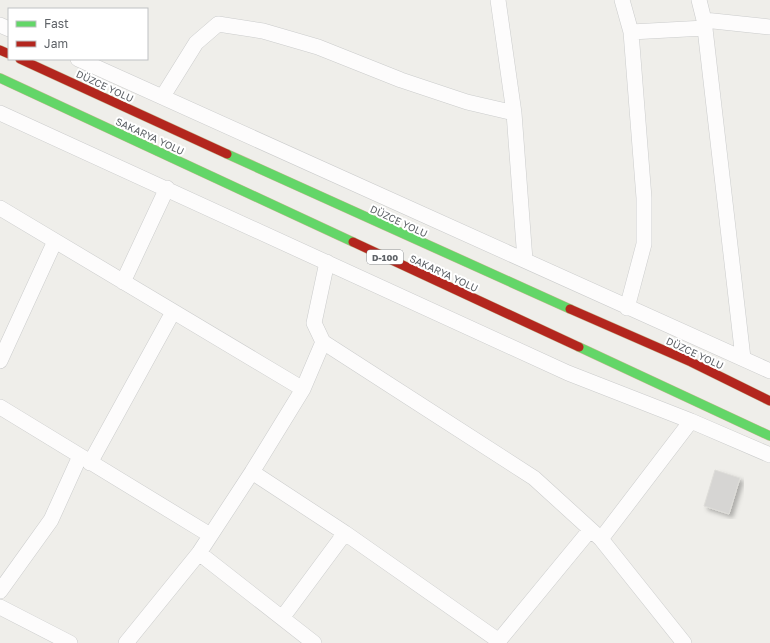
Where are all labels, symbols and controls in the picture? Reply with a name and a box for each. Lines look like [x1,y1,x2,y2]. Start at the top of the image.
legend [8,8,148,60]
text: Fast [44,16,69,31]
text: Jam [44,36,68,51]
street label: DÜZCE YOLU [74,67,136,104]
street label: SAKARYA YOLU [114,115,186,157]
street label: DÜZCE YOLU [368,202,430,239]
road number: D-100 [367,250,403,264]
street label: SAKARYA YOLU [408,252,480,294]
street label: DÜZCE YOLU [664,334,726,371]

